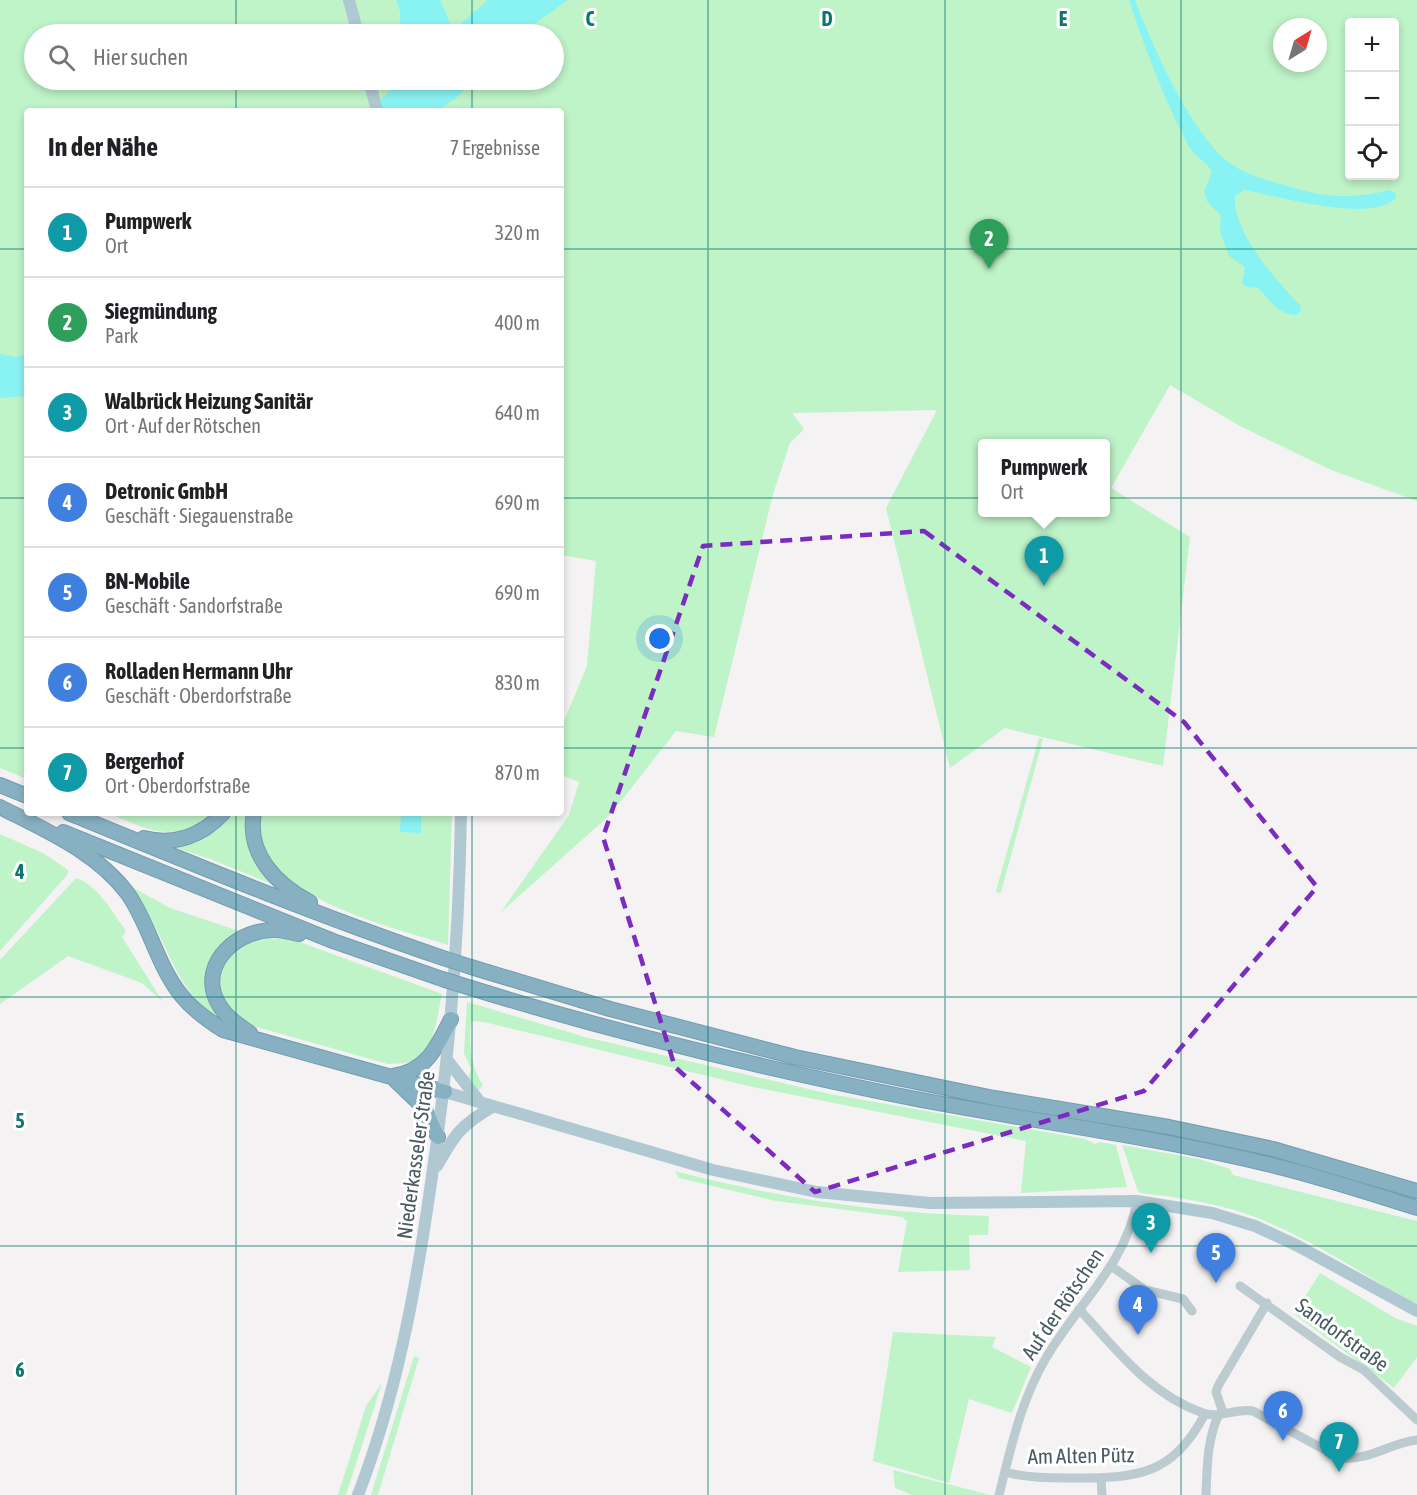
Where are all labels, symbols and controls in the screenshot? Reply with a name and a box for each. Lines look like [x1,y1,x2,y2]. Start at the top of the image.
text: C [586,7,595,30]
text: D [821,7,833,30]
text: E [1059,7,1068,30]
north arrow [1273,18,1327,72]
map controls [1345,18,1399,180]
button: + [1345,18,1399,72]
search box [24,24,564,90]
icon: search [45,41,78,74]
text: Hier suchen [93,44,188,70]
button: − [1345,72,1399,126]
button: locate [1345,126,1399,180]
text: In der Nähe [48,132,158,162]
text: 7 Ergebnisse [450,136,540,159]
text: Pumpwerk [105,208,192,234]
pin: 2 [970,220,1008,269]
text: 1 [63,221,72,244]
text: 320 m [495,221,540,244]
text: Ort [105,234,128,257]
text: Siegmündung [105,298,217,324]
text: 2 [63,311,72,334]
text: 400 m [495,311,540,334]
text: Park [105,324,138,347]
text: Walbrück Heizung Sanitär [105,388,313,414]
text: 3 [63,401,72,424]
text: 640 m [495,401,540,424]
text: Ort · Auf der Rötschen [105,414,261,437]
popup [978,439,1110,517]
text: Pumpwerk [1001,454,1087,480]
text: Detronic GmbH [105,478,228,504]
text: Ort [1001,480,1024,503]
text: 4 [63,491,72,514]
text: 690 m [495,491,540,514]
text: Geschäft · Siegauenstraße [105,504,293,527]
pin: 1 [1024,536,1064,586]
text: BN-Mobile [105,568,190,594]
text: 5 [63,581,72,604]
text: 690 m [495,581,540,604]
text: Geschäft · Sandorfstraße [105,594,283,617]
your location [645,624,674,653]
text: Rolladen Hermann Uhr [105,658,292,684]
text: 6 [63,671,72,694]
text: 830 m [495,671,540,694]
text: Geschäft · Oberdorfstraße [105,684,292,707]
text: Bergerhof [105,748,184,774]
text: 7 [63,761,72,784]
text: 870 m [495,761,540,784]
text: Ort · Oberdorfstraße [105,774,250,797]
text: 4 [14,860,25,883]
street label: Niederkasseler Straße [391,1069,439,1240]
text: 5 [15,1109,25,1132]
pin: 3 [1132,1204,1170,1253]
pin: 5 [1196,1234,1236,1283]
street label: Auf der Rötschen [1016,1243,1108,1364]
pin: 4 [1118,1286,1158,1335]
street label: Sandorfstraße [1292,1293,1394,1376]
text: 6 [15,1358,25,1381]
pin: 6 [1264,1392,1302,1441]
pin: 7 [1320,1422,1358,1472]
street label: Am Alten Pütz [1027,1442,1135,1468]

